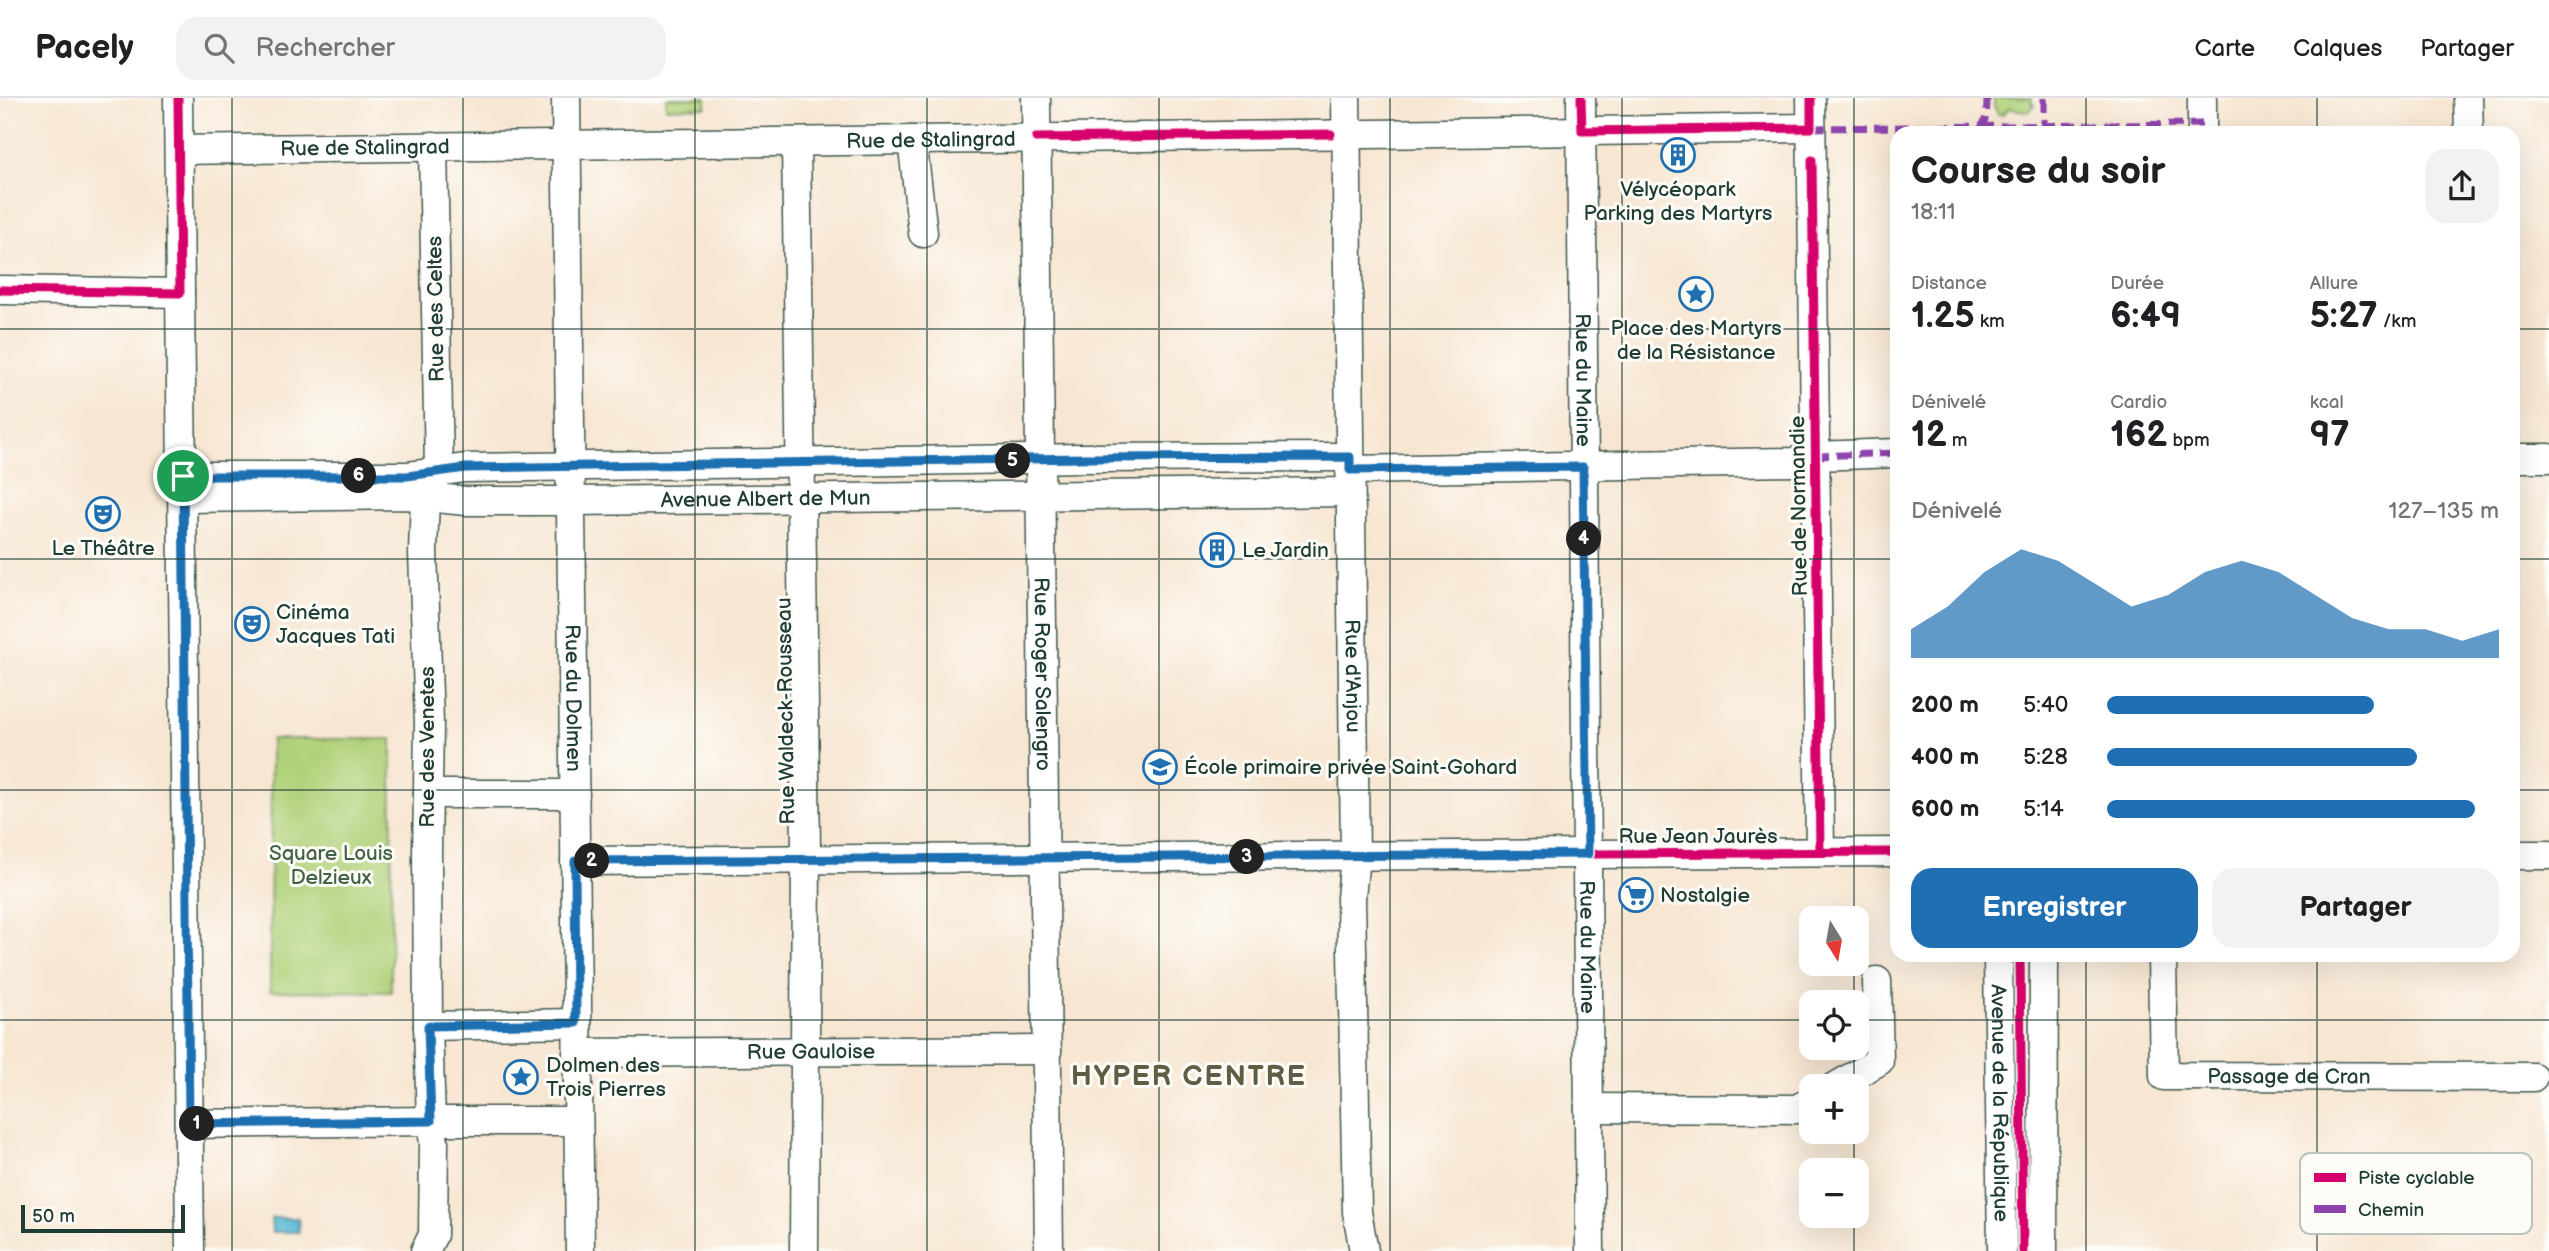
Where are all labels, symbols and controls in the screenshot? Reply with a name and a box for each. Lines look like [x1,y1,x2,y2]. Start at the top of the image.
search box [176,17,666,80]
text: Pacely [35,28,134,68]
icon: search [200,29,238,67]
text: Rechercher [256,33,395,64]
text: Carte [2195,34,2255,63]
text: Calques [2293,34,2382,63]
text: Partager [2420,34,2514,63]
street label: Rue de Stalingrad [846,126,1016,154]
street label: Rue de Stalingrad [280,134,450,161]
building icon: Vélycéopark Parking des Martyrs [1659,136,1697,174]
text: Course du soir [1911,149,2166,194]
button: share [2425,149,2499,223]
place label: Vélycéopark Parking des Martyrs [1584,177,1772,226]
text: 18:11 [1911,198,1956,226]
street label: Rue des Celtes [422,236,450,382]
text: Distance [1911,272,1987,295]
text: Durée [2110,272,2164,295]
text: Allure [2310,272,2358,295]
place icon: Place des Martyrs de la Résistance [1677,275,1715,313]
text: 1.25 [1911,295,1975,338]
text: 6:49 [2110,295,2181,338]
text: 5:27 [2310,295,2378,338]
text: km [1975,310,2005,333]
text: /km [2378,310,2416,333]
street label: Rue du Maine [1570,313,1596,447]
place label: Place des Martyrs de la Résistance [1610,316,1782,365]
text: Dénivelé [1911,391,1986,414]
text: Cardio [2110,391,2167,414]
text: kcal [2310,391,2344,414]
text: 12 [1911,414,1947,457]
text: 162 [2110,414,2167,457]
text: 97 [2310,414,2350,457]
street label: Rue de Normandie [1785,415,1813,597]
text: m [1947,429,1968,452]
text: bpm [2167,429,2210,452]
pin: 5 [996,444,1030,478]
pin [153,446,213,506]
text: 5 [1007,449,1018,472]
icon: arrive [164,457,202,495]
pin: 6 [342,458,376,494]
text: 6 [353,464,364,487]
street label: Avenue Albert de Mun [661,485,871,512]
theatre icon: Le Théâtre [84,495,122,533]
text: Dénivelé [1911,497,2002,525]
text: 127–135 m [2389,497,2499,525]
pin: 4 [1566,522,1602,556]
text: 4 [1578,527,1589,550]
building icon: Le Jardin [1198,531,1236,569]
place label: Le Théâtre [51,536,155,561]
place label: Le Jardin [1242,538,1329,563]
street label: Rue Roger Salengro [1029,577,1056,771]
street label: Rue Waldeck-Rousseau [772,597,800,825]
place label: Cinéma Jacques Tati [276,600,395,649]
theatre icon: Cinéma Jacques Tati [233,605,271,643]
street label: Rue d'Anjou [1340,619,1366,733]
street label: Rue du Dolmen [560,624,587,772]
street label: Rue des Venetes [415,666,440,828]
text: 200 m [1911,691,1979,719]
text: 5:40 [2023,691,2068,719]
text: 400 m [1911,743,1979,771]
text: 5:28 [2023,743,2068,771]
school or university icon: École primaire privée Saint-Gohard [1141,748,1179,786]
place label: École primaire privée Saint-Gohard [1184,755,1517,780]
text: 600 m [1911,795,1979,823]
text: 5:14 [2023,795,2064,823]
street label: Rue Jean Jaurès [1618,824,1778,849]
pin: 3 [1230,840,1264,874]
park label: Square Louis Delzieux [269,841,393,890]
pin: 2 [574,844,610,878]
text: 3 [1241,845,1252,868]
text: 2 [586,849,597,872]
button: Enregistrer [1911,868,2198,948]
button: Partager [2212,868,2499,948]
supermarket icon: Nostalgie [1617,876,1655,914]
street label: Rue du Maine [1575,880,1601,1014]
place label: Nostalgie [1660,883,1750,908]
north arrow [1799,906,1869,976]
map controls [1799,906,1869,1228]
street label: Avenue de la République [1986,984,2014,1222]
button: locate [1799,990,1869,1060]
street label: Rue Gauloise [747,1039,875,1064]
place label: Dolmen des Trois Pierres [546,1053,666,1102]
place icon: Dolmen des Trois Pierres [502,1058,540,1096]
district label: HYPER CENTRE [1071,1060,1307,1093]
street label: Passage de Cran [2207,1064,2371,1089]
button: + [1799,1074,1869,1144]
pin: 1 [180,1107,214,1142]
text: 1 [193,1112,201,1135]
legend [2300,1153,2532,1234]
button: − [1799,1158,1869,1228]
text: Piste cyclable [2358,1167,2475,1190]
text: Chemin [2358,1199,2424,1222]
scale bar [21,1202,186,1234]
text: 50 m [32,1205,75,1228]

